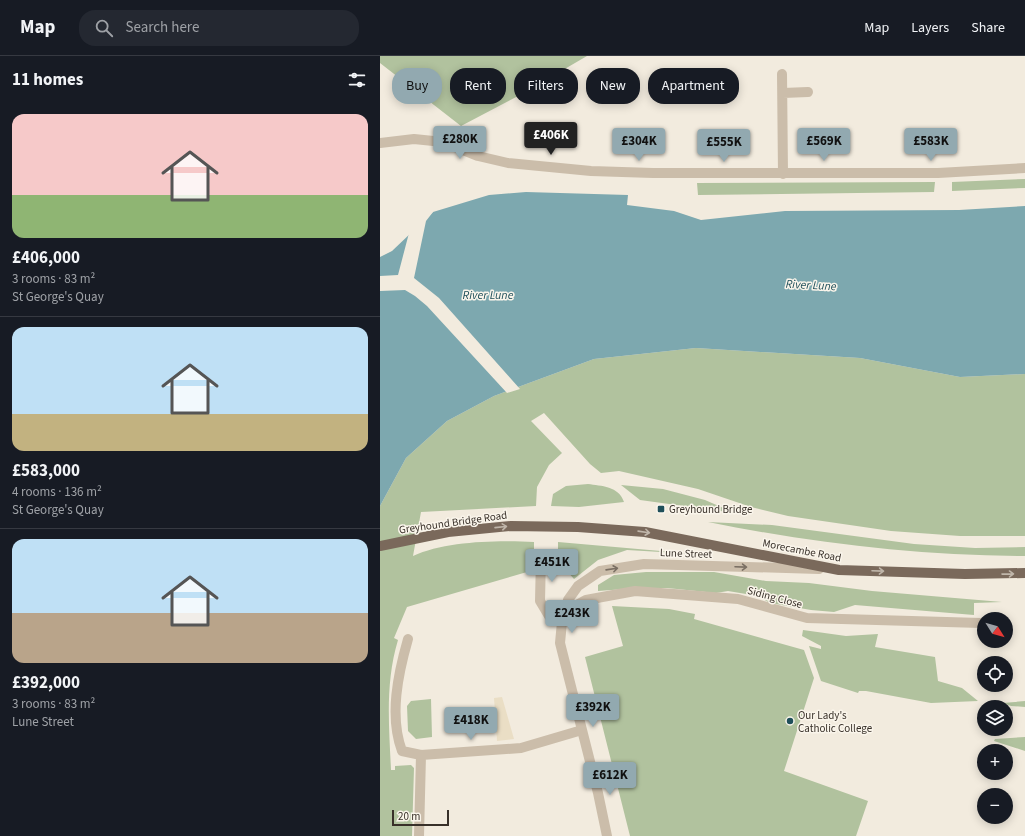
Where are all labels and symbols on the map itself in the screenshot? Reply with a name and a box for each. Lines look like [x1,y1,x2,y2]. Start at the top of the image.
pin: £406K [523,122,579,156]
pin: £280K [432,126,488,160]
pin: £304K [611,128,667,162]
pin: £569K [796,128,852,162]
pin: £583K [903,128,959,162]
pin: £555K [696,129,752,163]
water label: River Lune [785,276,837,295]
water label: River Lune [463,287,514,304]
place label: Greyhound Bridge [669,502,753,517]
marker: Greyhound Bridge [656,504,666,514]
street label: Greyhound Bridge Road [398,507,508,538]
one-way arrow [494,523,507,530]
one-way arrow [638,528,651,536]
street label: Morecambe Road [761,535,843,565]
street label: Lune Street [660,545,713,562]
pin: £451K [524,549,580,583]
one-way arrow [734,563,747,571]
one-way arrow [605,565,618,573]
one-way arrow [871,567,884,575]
one-way arrow [1001,570,1014,578]
street label: Siding Close [746,583,804,612]
pin: £243K [544,600,600,634]
north arrow [977,612,1013,648]
pin: £392K [565,694,621,728]
pin: £418K [443,707,499,741]
place label: Our Lady's Catholic College [798,708,873,736]
marker: Our Lady's Catholic College [785,716,795,726]
pin: £612K [582,762,638,796]
scale bar [392,808,449,827]

